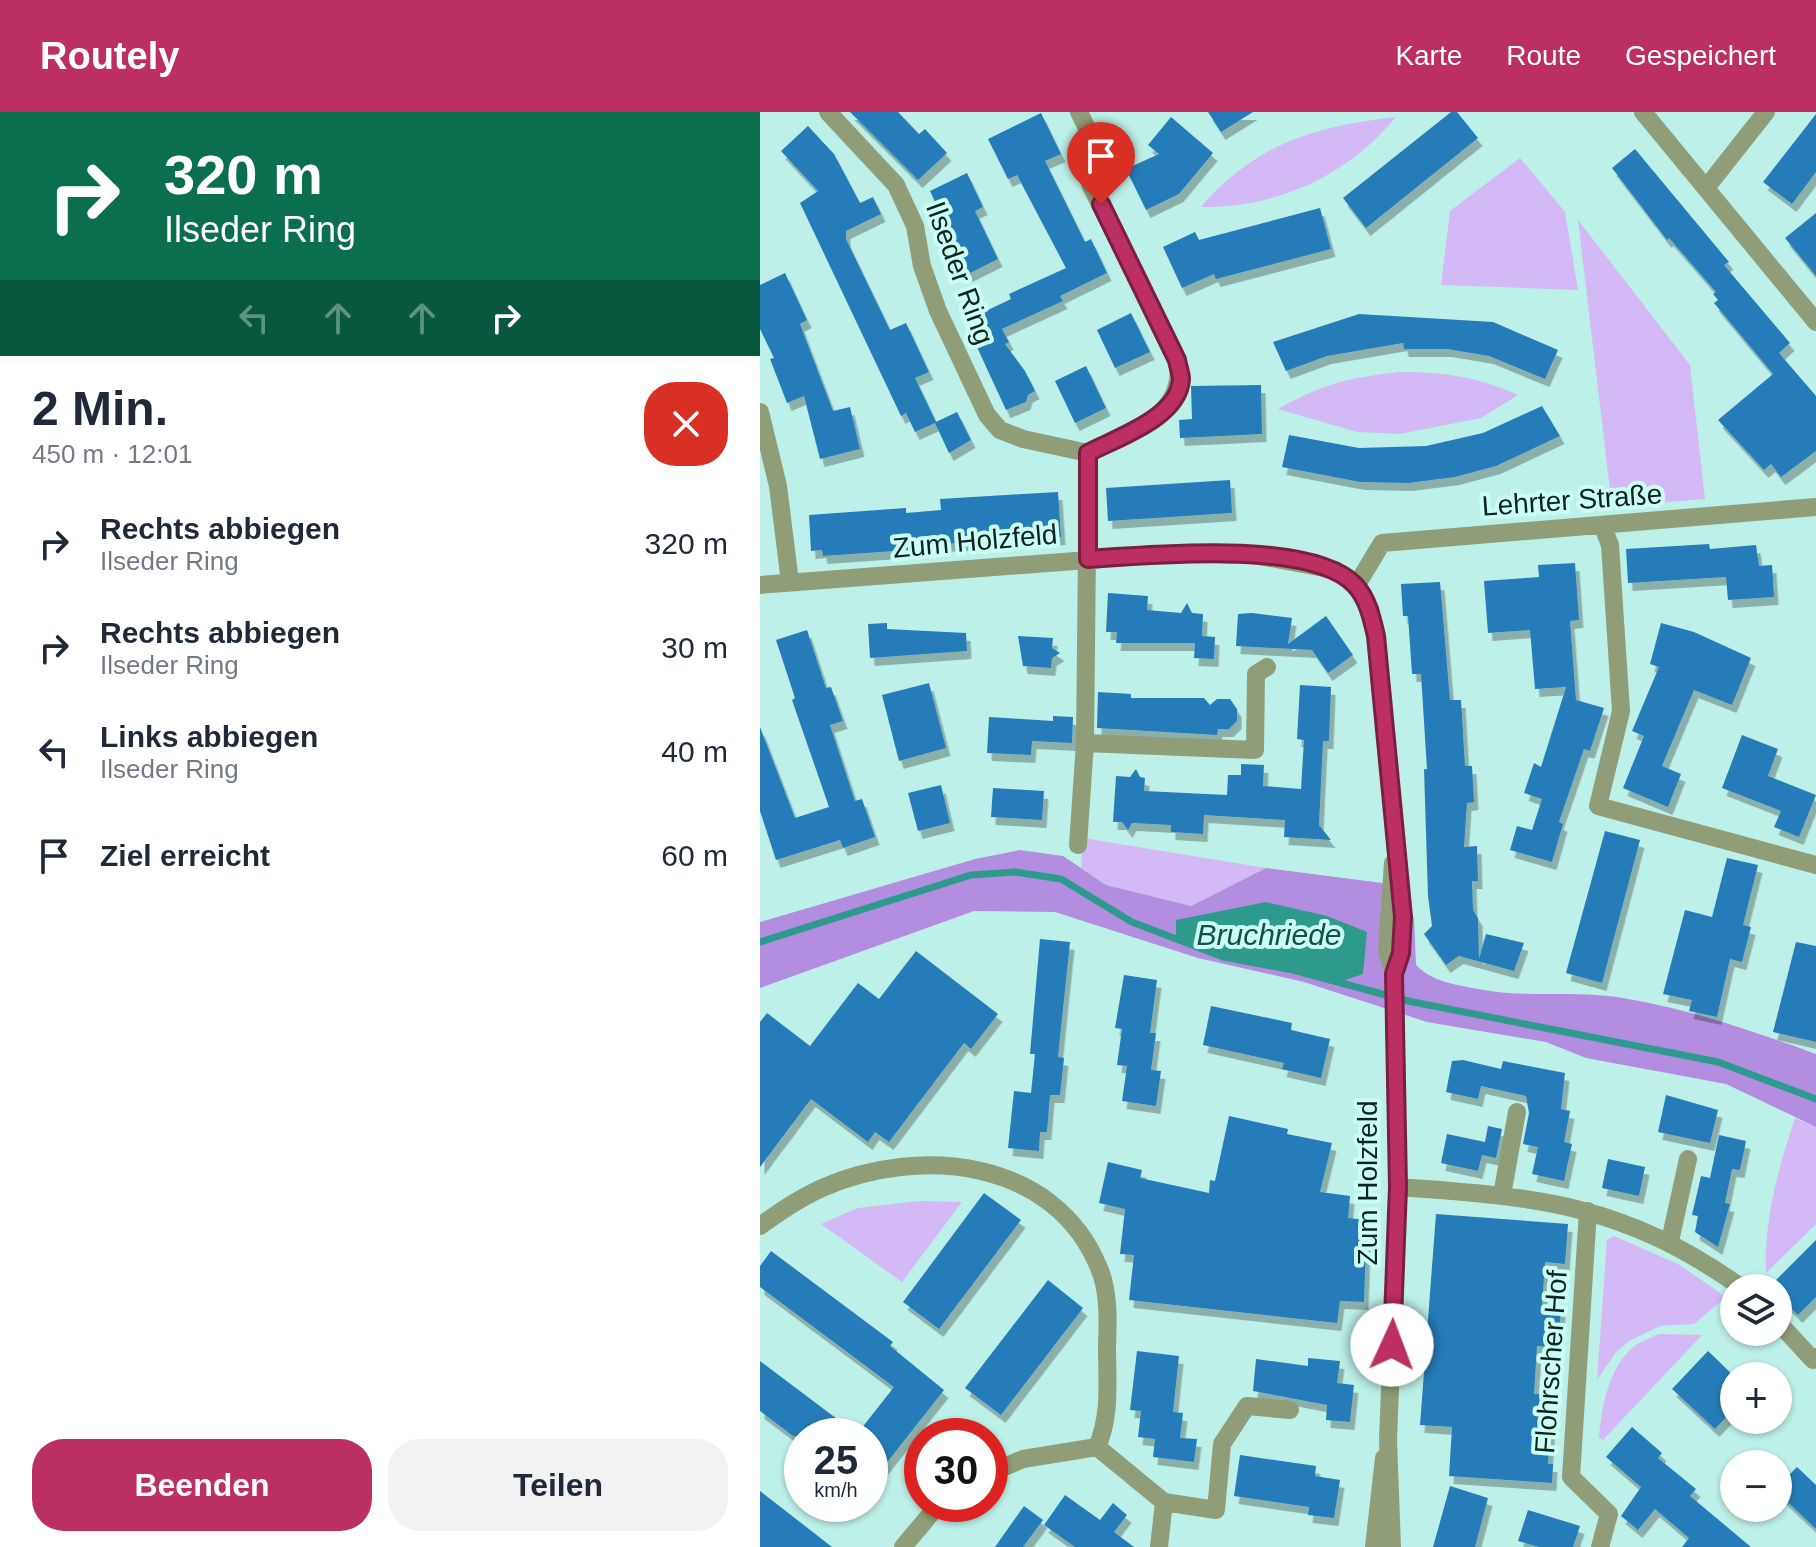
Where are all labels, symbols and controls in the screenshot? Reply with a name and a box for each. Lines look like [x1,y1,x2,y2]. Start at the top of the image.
text: Routely [40,35,179,77]
text: Karte [1395,40,1462,71]
text: Route [1506,40,1581,71]
text: Gespeichert [1625,40,1776,71]
pin [1067,122,1135,204]
icon: arrive [1079,134,1123,178]
text: 320 m [164,143,323,206]
icon: right [32,144,136,248]
street label: Ilseder Ring [920,198,1000,348]
text: Ilseder Ring [164,209,356,250]
icon: left [232,296,276,340]
icon: ahead [316,296,360,340]
icon: ahead [400,296,444,340]
icon: right [484,296,528,340]
text: 2 Min. [32,382,168,435]
button: close [644,382,728,466]
text: 450 m · 12:01 [32,439,192,469]
street label: Lehrter Straße [1481,478,1663,522]
text: Rechts abbiegen [100,512,340,545]
street label: Zum Holzfeld [891,518,1059,564]
icon: right [32,522,76,566]
text: 320 m [645,527,728,560]
text: Ilseder Ring [100,546,239,576]
text: Rechts abbiegen [100,616,340,649]
icon: right [32,626,76,670]
text: 30 m [661,631,728,664]
text: Ilseder Ring [100,650,239,680]
text: Links abbiegen [100,720,318,753]
icon: left [32,730,76,774]
text: 40 m [661,735,728,768]
text: Ilseder Ring [100,754,239,784]
icon: arrive [32,834,76,878]
text: Ziel erreicht [100,839,270,872]
text: 60 m [661,839,728,872]
water label: Bruchriede [1196,918,1342,951]
street label: Zum Holzfeld [1352,1101,1383,1265]
street label: Flohrscher Hof [1529,1269,1573,1455]
map controls [1720,1274,1792,1522]
button: layers [1720,1274,1792,1346]
position arrow [1350,1303,1434,1387]
button: + [1720,1362,1792,1434]
speed limit sign: 30 [904,1418,1008,1522]
text: 25 [814,1438,858,1482]
button: Beenden [32,1439,372,1531]
button: Teilen [388,1439,728,1531]
button: − [1720,1450,1792,1522]
text: km/h [814,1479,858,1501]

